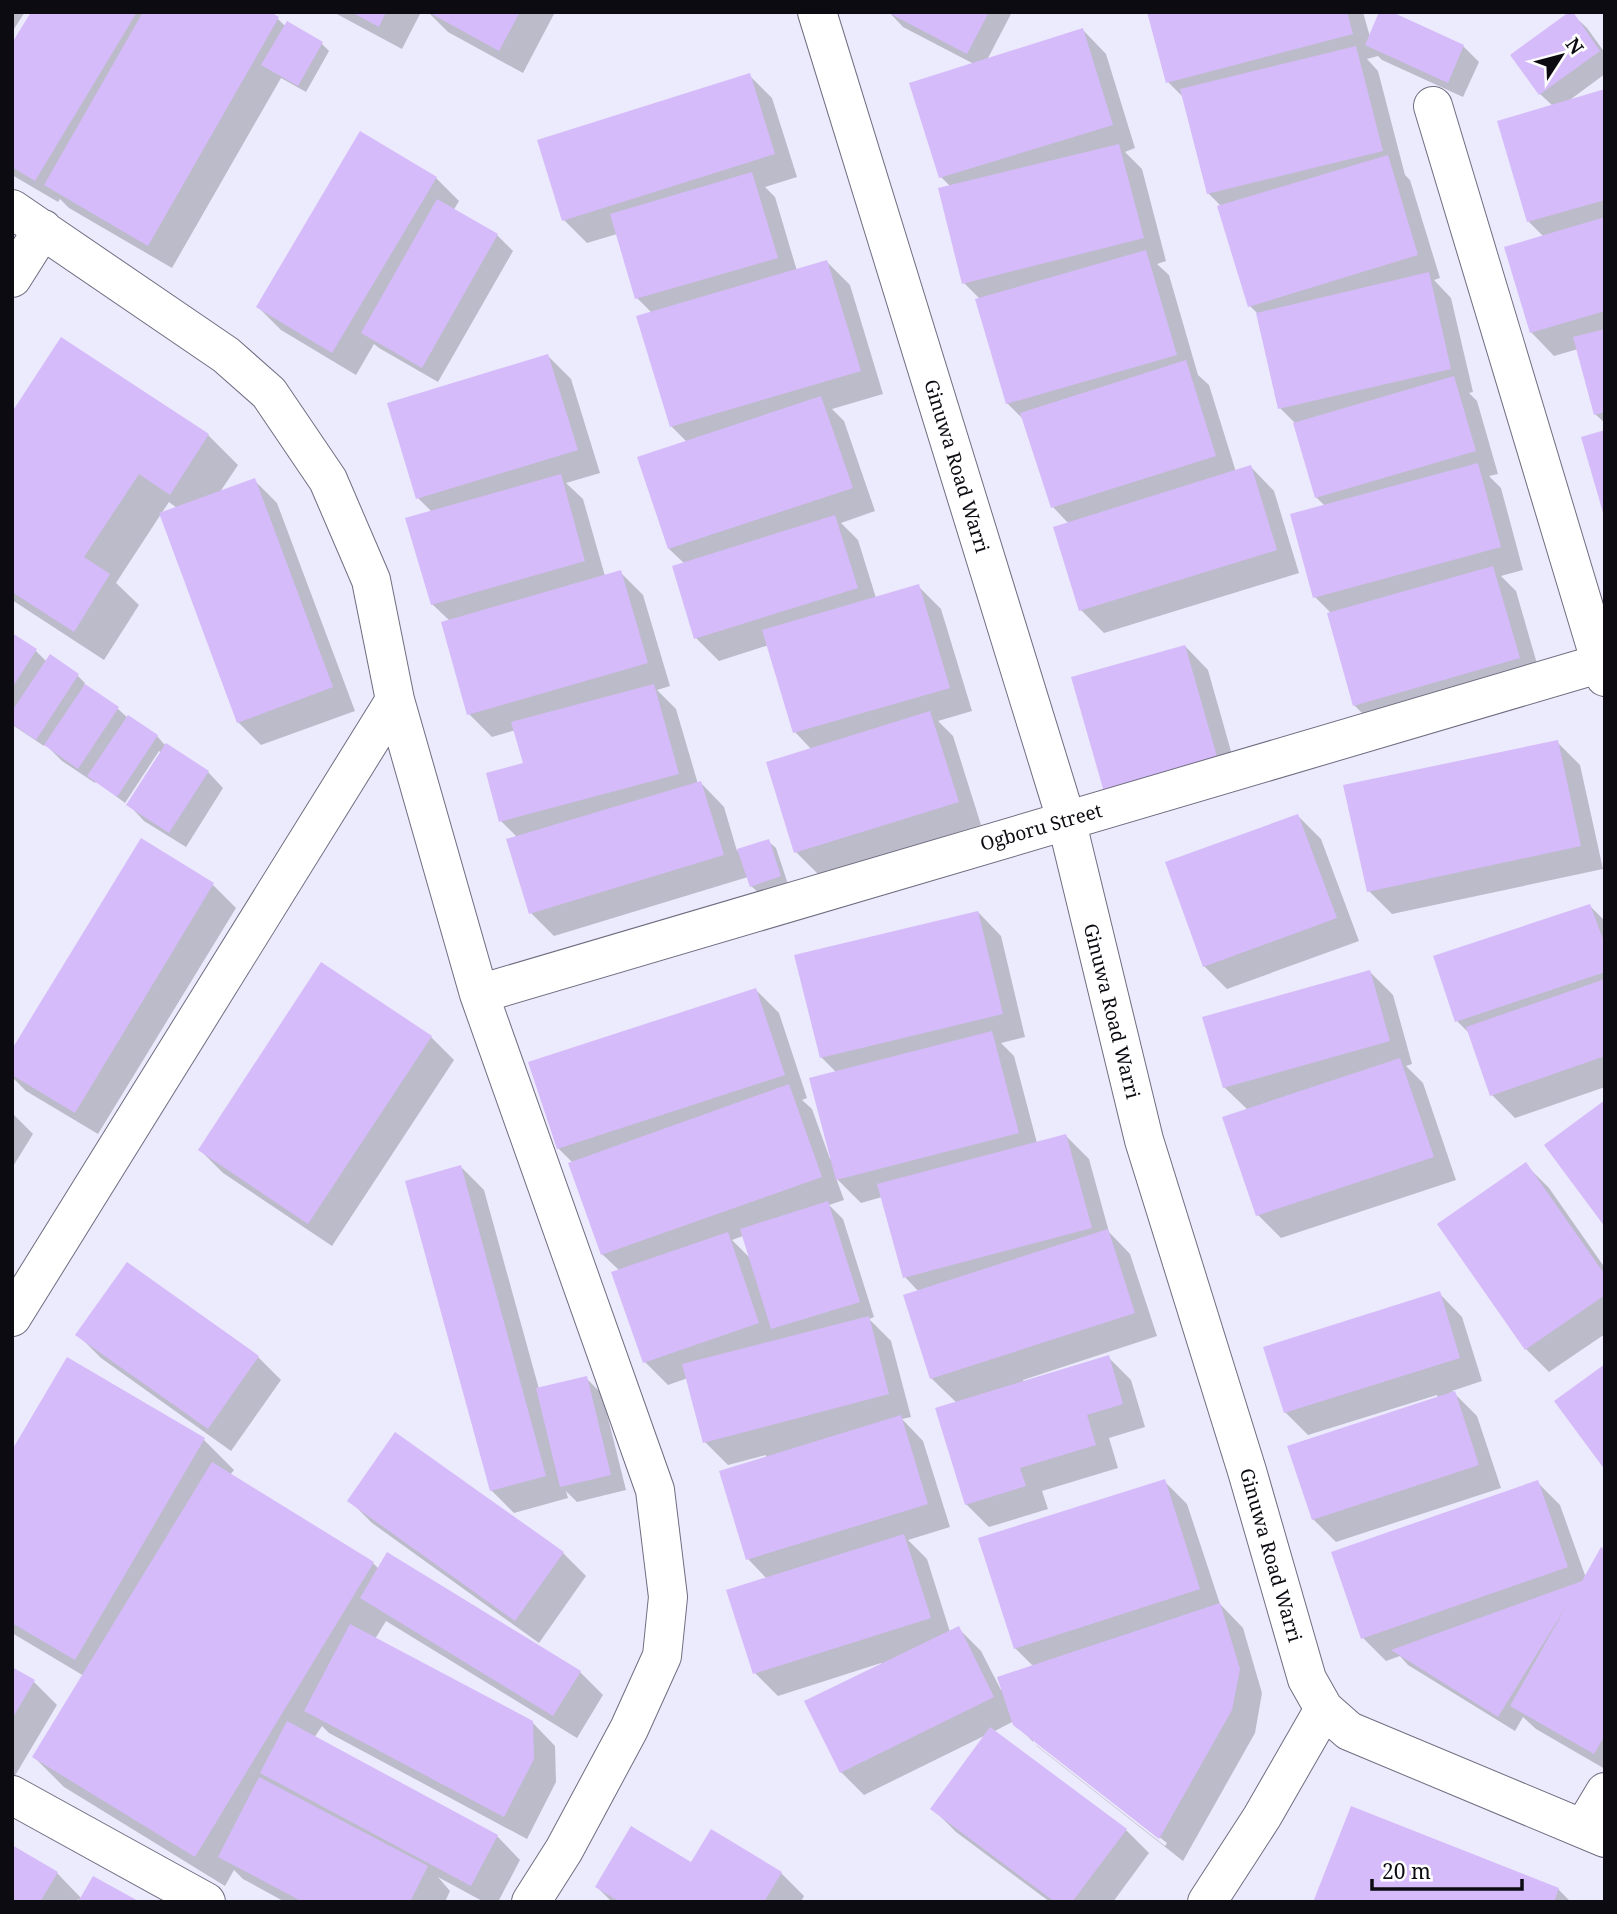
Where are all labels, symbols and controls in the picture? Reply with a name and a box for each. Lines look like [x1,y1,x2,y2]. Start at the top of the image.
north arrow [1526,21,1596,91]
text: N [1560,32,1590,60]
street label: Ginuwa Road Warri [918,376,996,556]
street label: Ogboru Street [977,797,1105,857]
street label: Ginuwa Road Warri [1078,921,1146,1101]
street label: Ginuwa Road Warri [1234,1465,1308,1645]
scale bar [1372,1848,1522,1892]
text: 20 m [1382,1857,1431,1885]

